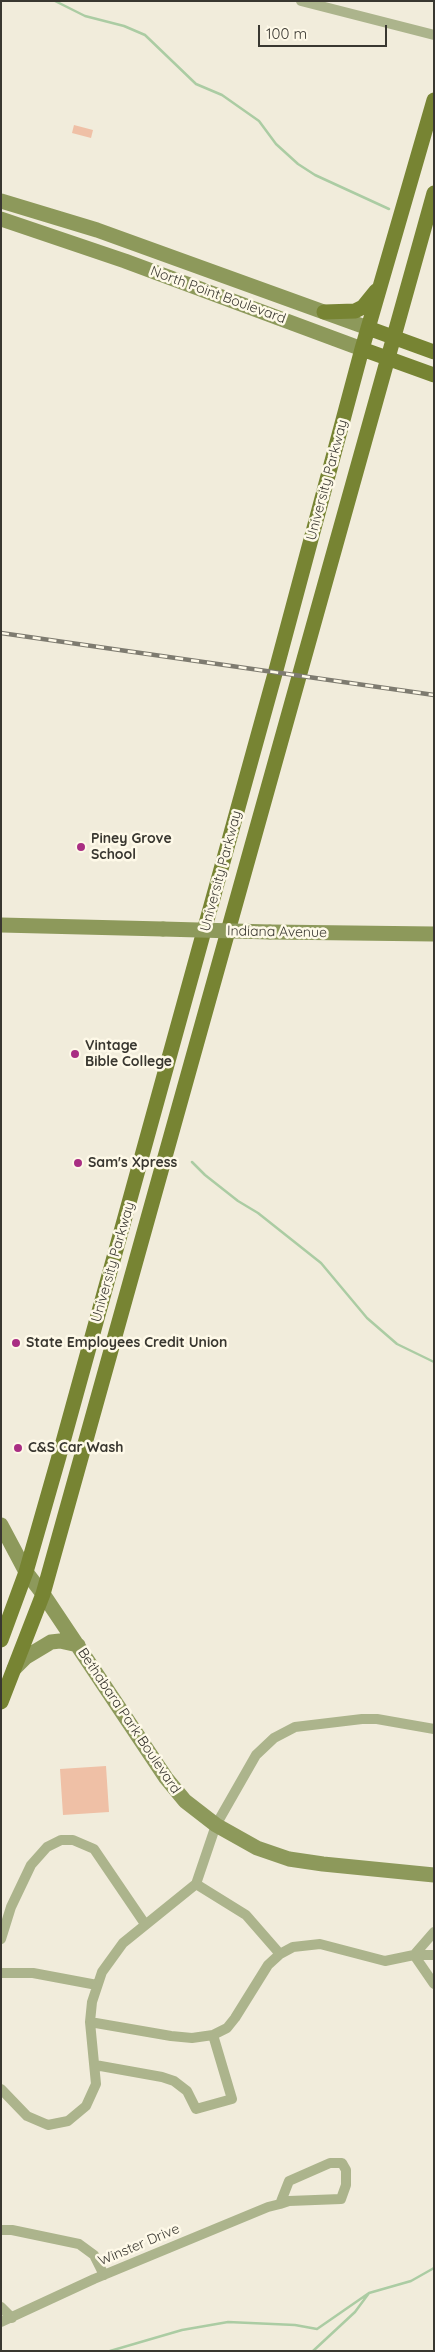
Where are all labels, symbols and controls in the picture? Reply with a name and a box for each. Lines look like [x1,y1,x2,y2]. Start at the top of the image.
scale bar [260,15,389,47]
text: 100 m [266,24,307,43]
street label: North Point Boulevard [148,263,288,327]
street label: University Parkway [303,418,351,542]
street label: University Parkway [197,809,245,933]
place label: Piney Grove School [91,831,172,864]
marker: Piney Grove School [75,841,87,853]
street label: Indiana Avenue [227,923,327,941]
place label: Vintage Bible College [85,1038,172,1070]
marker: Vintage Bible College [69,1048,81,1060]
place label: Sam's Xpress [88,1155,177,1171]
marker: Sam's Xpress [72,1157,84,1169]
street label: University Parkway [88,1200,138,1324]
place label: State Employees Credit Union [26,1335,227,1351]
marker: State Employees Credit Union [10,1337,22,1349]
place label: C&S Car Wash [28,1440,123,1456]
marker: C&S Car Wash [12,1442,24,1454]
street label: Bethabara Park Boulevard [74,1645,184,1797]
street label: Winster Drive [96,2220,182,2270]

